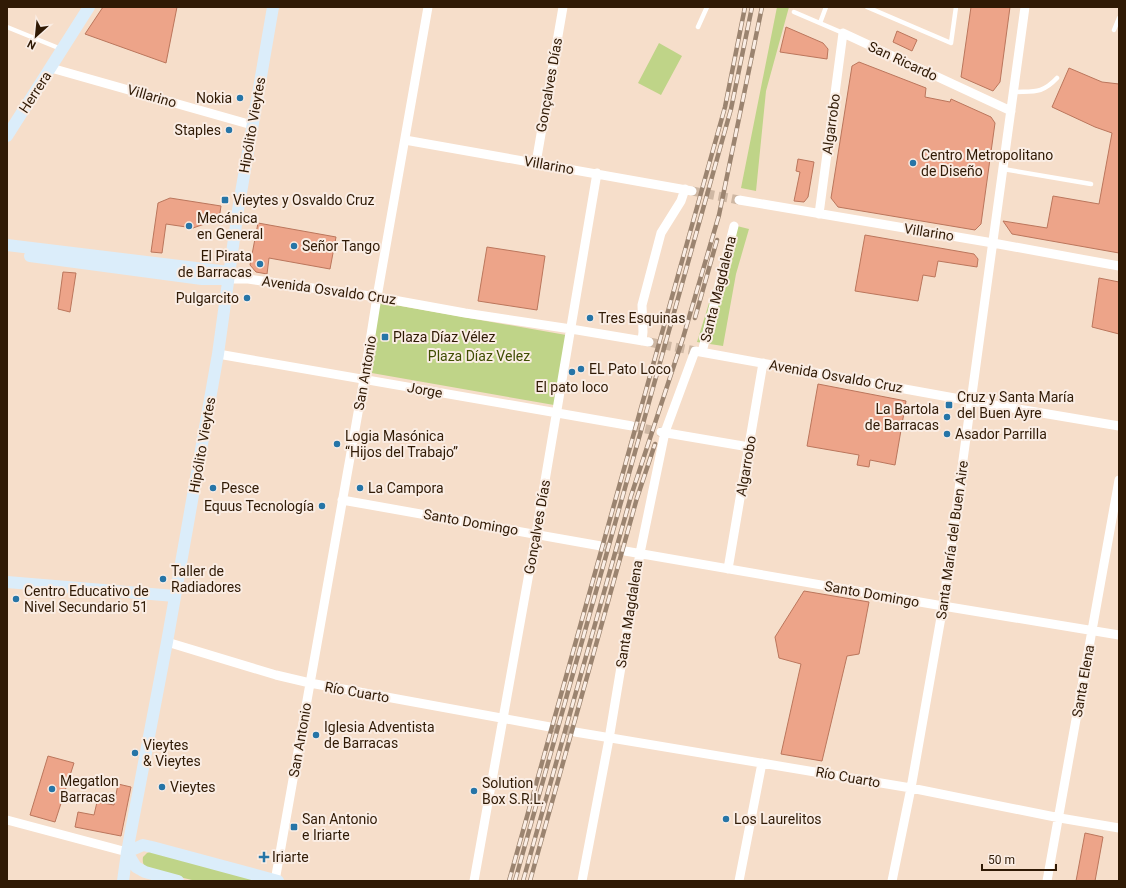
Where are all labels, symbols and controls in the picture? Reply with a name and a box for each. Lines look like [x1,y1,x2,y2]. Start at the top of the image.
north arrow [16,16,56,56]
street label: Gonçalves Días [533,36,565,134]
text: N [25,37,38,52]
street label: San Ricardo [866,38,940,84]
street label: Herrera [16,68,54,116]
street label: Hipólito Vieytes [236,76,268,174]
street label: Villarino [125,81,179,111]
place label: Nokia [196,90,232,106]
marker: Nokia [235,93,245,103]
street label: Algarrobo [819,93,843,155]
place label: Staples [175,122,221,138]
marker: Staples [224,125,234,135]
place label: Centro Metropolitano de Diseño [921,147,1053,179]
street label: Villarino [523,153,575,177]
marker: Centro Metropolitano de Diseño [908,158,918,168]
place label: Vieytes y Osvaldo Cruz [233,192,375,208]
marker: Vieytes y Osvaldo Cruz [220,195,230,205]
place label: Mecánica en General [197,210,263,242]
street label: Villarino [903,220,955,244]
marker: Mecánica en General [184,221,194,231]
street label: Santa Magdalena [697,234,739,344]
place label: Señor Tango [302,238,380,254]
marker: Señor Tango [289,241,299,251]
place label: El Pirata de Barracas [178,248,252,280]
marker: El Pirata de Barracas [255,259,265,269]
street label: Avenida Osvaldo Cruz [261,273,397,307]
place label: Pulgarcito [176,290,239,306]
marker: Pulgarcito [242,293,252,303]
place label: Tres Esquinas [598,310,685,326]
marker: Tres Esquinas [585,313,595,323]
place label: Plaza Díaz Vélez [393,329,495,345]
marker: Plaza Díaz Vélez [380,332,390,342]
street label: San Antonio [351,334,379,412]
park label: Plaza Díaz Velez [428,348,530,364]
street label: Avenida Osvaldo Cruz [768,356,904,396]
place label: EL Pato Loco [589,361,671,377]
marker: EL Pato Loco [576,364,586,374]
marker: El pato loco [567,367,577,377]
street label: Jorge [406,379,444,401]
place label: El pato loco [536,379,608,395]
place label: Cruz y Santa María del Buen Ayre [957,389,1074,421]
street label: Hipólito Vieytes [186,396,218,494]
marker: Cruz y Santa María del Buen Ayre [944,400,954,410]
place label: La Bartola de Barracas [865,401,939,433]
marker: La Bartola de Barracas [942,412,952,422]
place label: Asador Parrilla [955,426,1047,442]
place label: Logia Masónica “Hijos del Trabajo” [345,428,458,460]
marker: Asador Parrilla [942,429,952,439]
street label: Algarrobo [733,434,759,498]
marker: Logia Masónica “Hijos del Trabajo” [332,439,342,449]
street label: Santa María del Buen Aire [933,460,971,620]
street label: Gonçalves Días [521,478,553,576]
place label: Pesce [221,480,259,496]
place label: La Campora [368,480,444,496]
marker: Pesce [208,483,218,493]
marker: La Campora [355,483,365,493]
place label: Equus Tecnología [204,498,314,514]
marker: Equus Tecnología [317,501,327,511]
street label: Santo Domingo [422,506,520,538]
street label: Santa Magdalena [613,559,645,669]
place label: Taller de Radiadores [171,563,241,595]
marker: Taller de Radiadores [158,574,168,584]
street label: Santo Domingo [823,578,921,610]
place label: Centro Educativo de Nivel Secundario 51 [24,583,149,615]
marker: Centro Educativo de Nivel Secundario 51 [11,594,21,604]
street label: Santa Elena [1069,643,1097,719]
street label: Río Cuarto [323,678,391,706]
street label: San Antonio [286,701,314,779]
place label: Iglesia Adventista de Barracas [324,719,435,751]
marker: Iglesia Adventista de Barracas [311,730,321,740]
place label: Vieytes & Vieytes [143,737,201,769]
marker: Vieytes & Vieytes [130,748,140,758]
street label: Río Cuarto [814,763,882,791]
place label: Megatlon Barracas [60,773,119,805]
place label: Solution Box S.R.L. [482,775,545,807]
place label: Vieytes [170,779,216,795]
marker: Vieytes [157,782,167,792]
marker: Megatlon Barracas [47,784,57,794]
marker: Solution Box S.R.L. [469,786,479,796]
place label: San Antonio e Iriarte [302,811,378,843]
place label: Los Laurelitos [734,811,822,827]
marker: Los Laurelitos [721,814,731,824]
marker: San Antonio e Iriarte [289,822,299,832]
scale bar [982,846,1056,872]
place label: Iriarte [272,849,309,865]
marker: Iriarte [259,852,269,862]
text: 50 m [988,853,1015,867]

